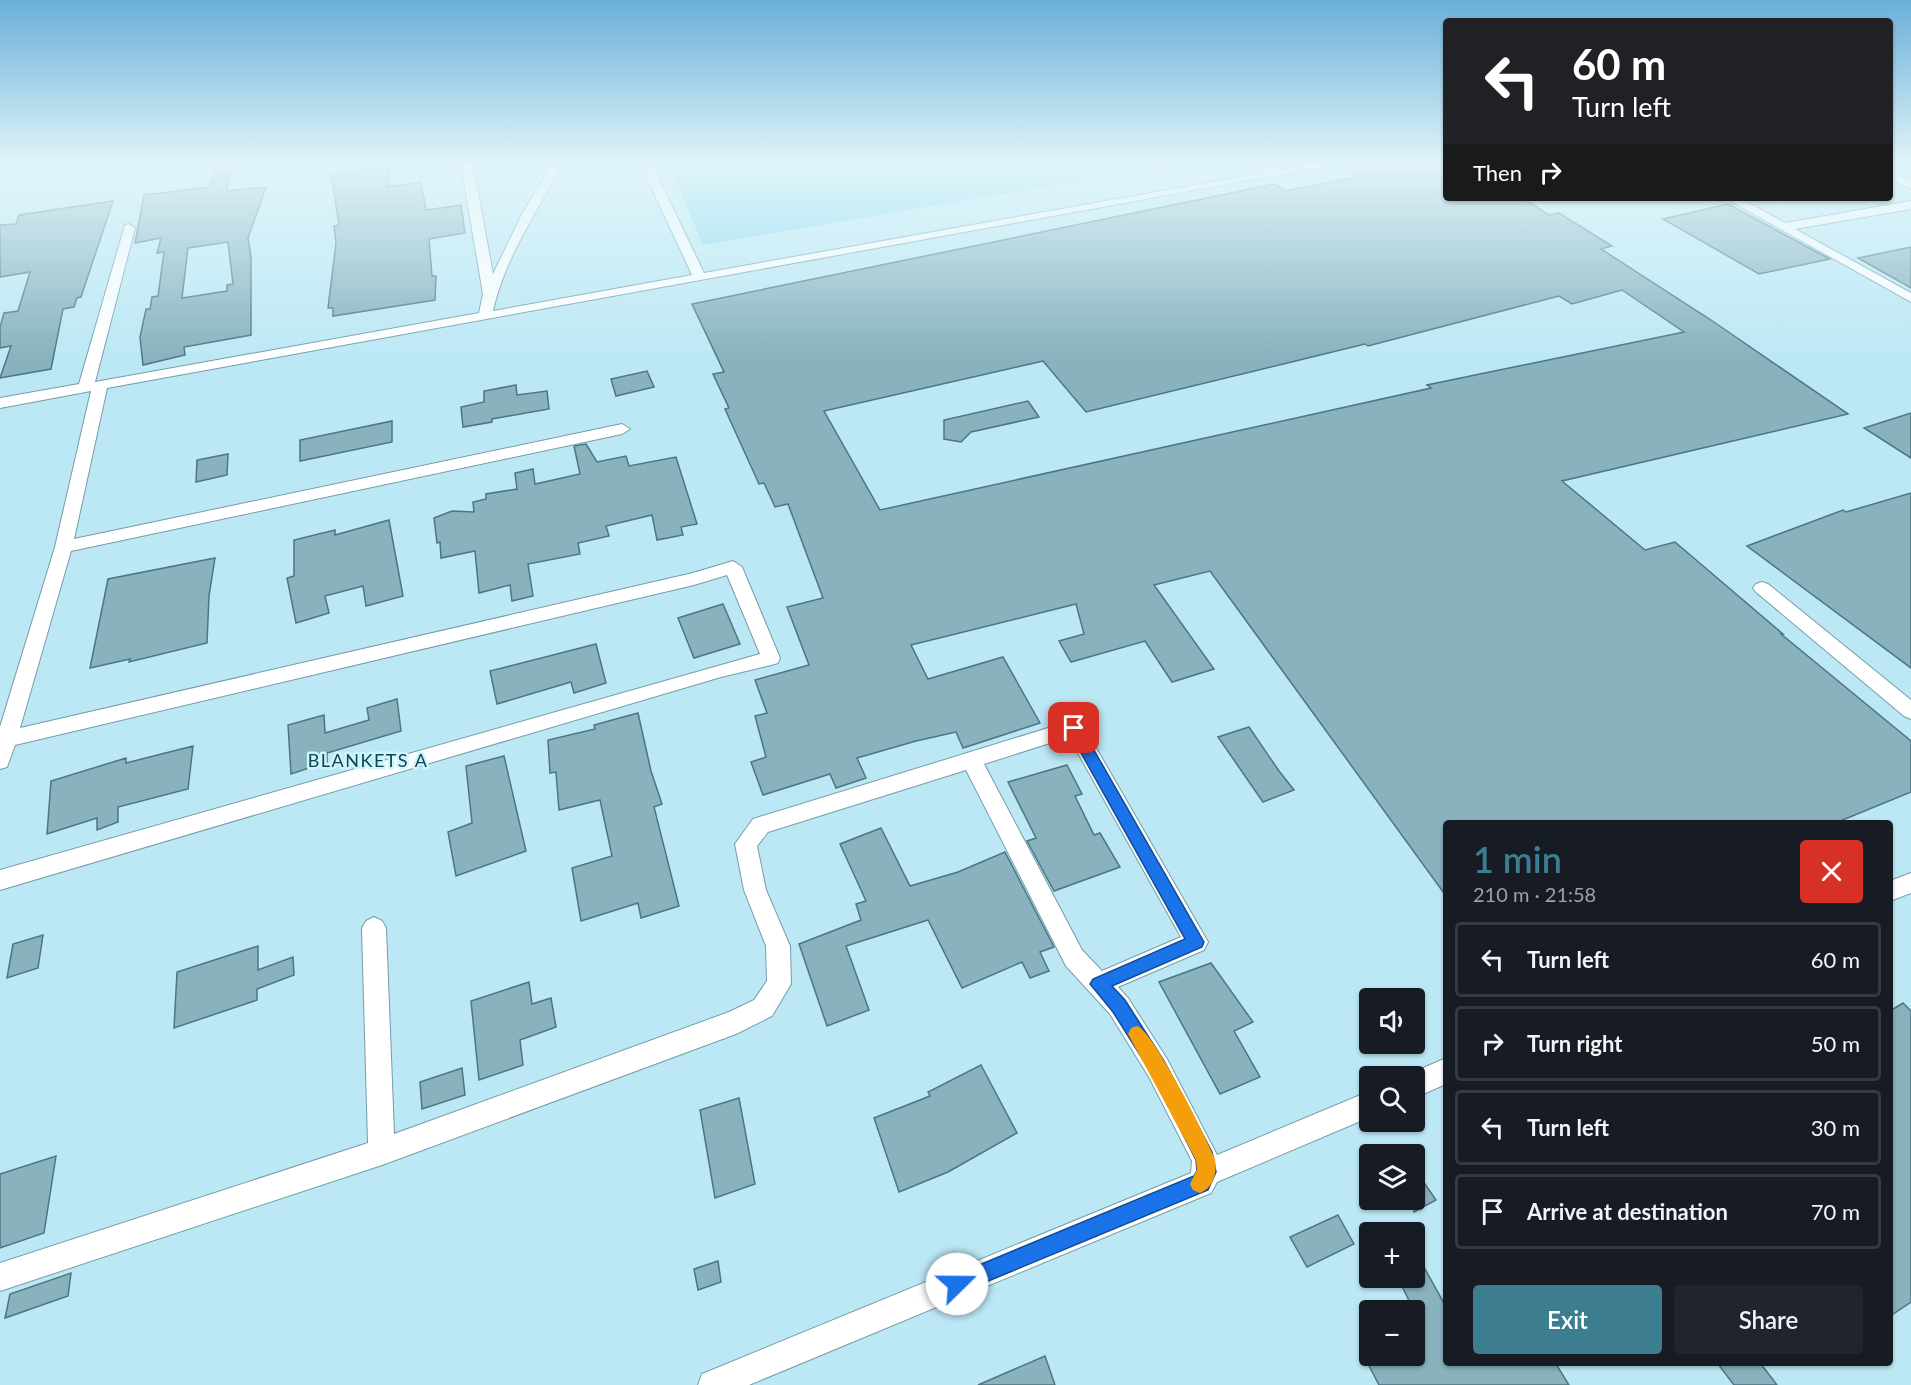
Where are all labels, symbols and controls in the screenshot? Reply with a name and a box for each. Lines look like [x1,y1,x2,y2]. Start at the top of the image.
text: 60 m [1572,39,1666,89]
icon: left [1473,42,1551,120]
text: Turn left [1572,90,1671,123]
icon: right [1534,156,1567,189]
text: Then [1473,159,1522,186]
pin [1048,702,1099,753]
icon: arrive [1057,711,1090,744]
district label: BLANKETS A [308,749,428,771]
text: 1 min [1473,837,1562,881]
button: close [1800,840,1863,903]
text: 210 m · 21:58 [1473,882,1596,906]
icon: left [1476,943,1509,976]
text: Turn left [1527,946,1609,973]
text: 60 m [1811,946,1860,973]
map controls [1359,988,1425,1366]
button: sound [1359,988,1425,1054]
icon: right [1476,1027,1509,1060]
text: Turn right [1527,1030,1622,1057]
text: 50 m [1811,1030,1860,1057]
button: search [1359,1066,1425,1132]
icon: left [1476,1111,1509,1144]
text: Turn left [1527,1114,1609,1141]
text: 30 m [1811,1114,1860,1141]
button: layers [1359,1144,1425,1210]
icon: arrive [1476,1195,1509,1228]
text: Arrive at destination [1527,1198,1728,1225]
text: 70 m [1811,1198,1860,1225]
button: + [1359,1222,1425,1288]
position arrow [925,1252,989,1316]
button: Exit [1473,1285,1662,1354]
button: Share [1674,1285,1863,1354]
button: − [1359,1300,1425,1366]

